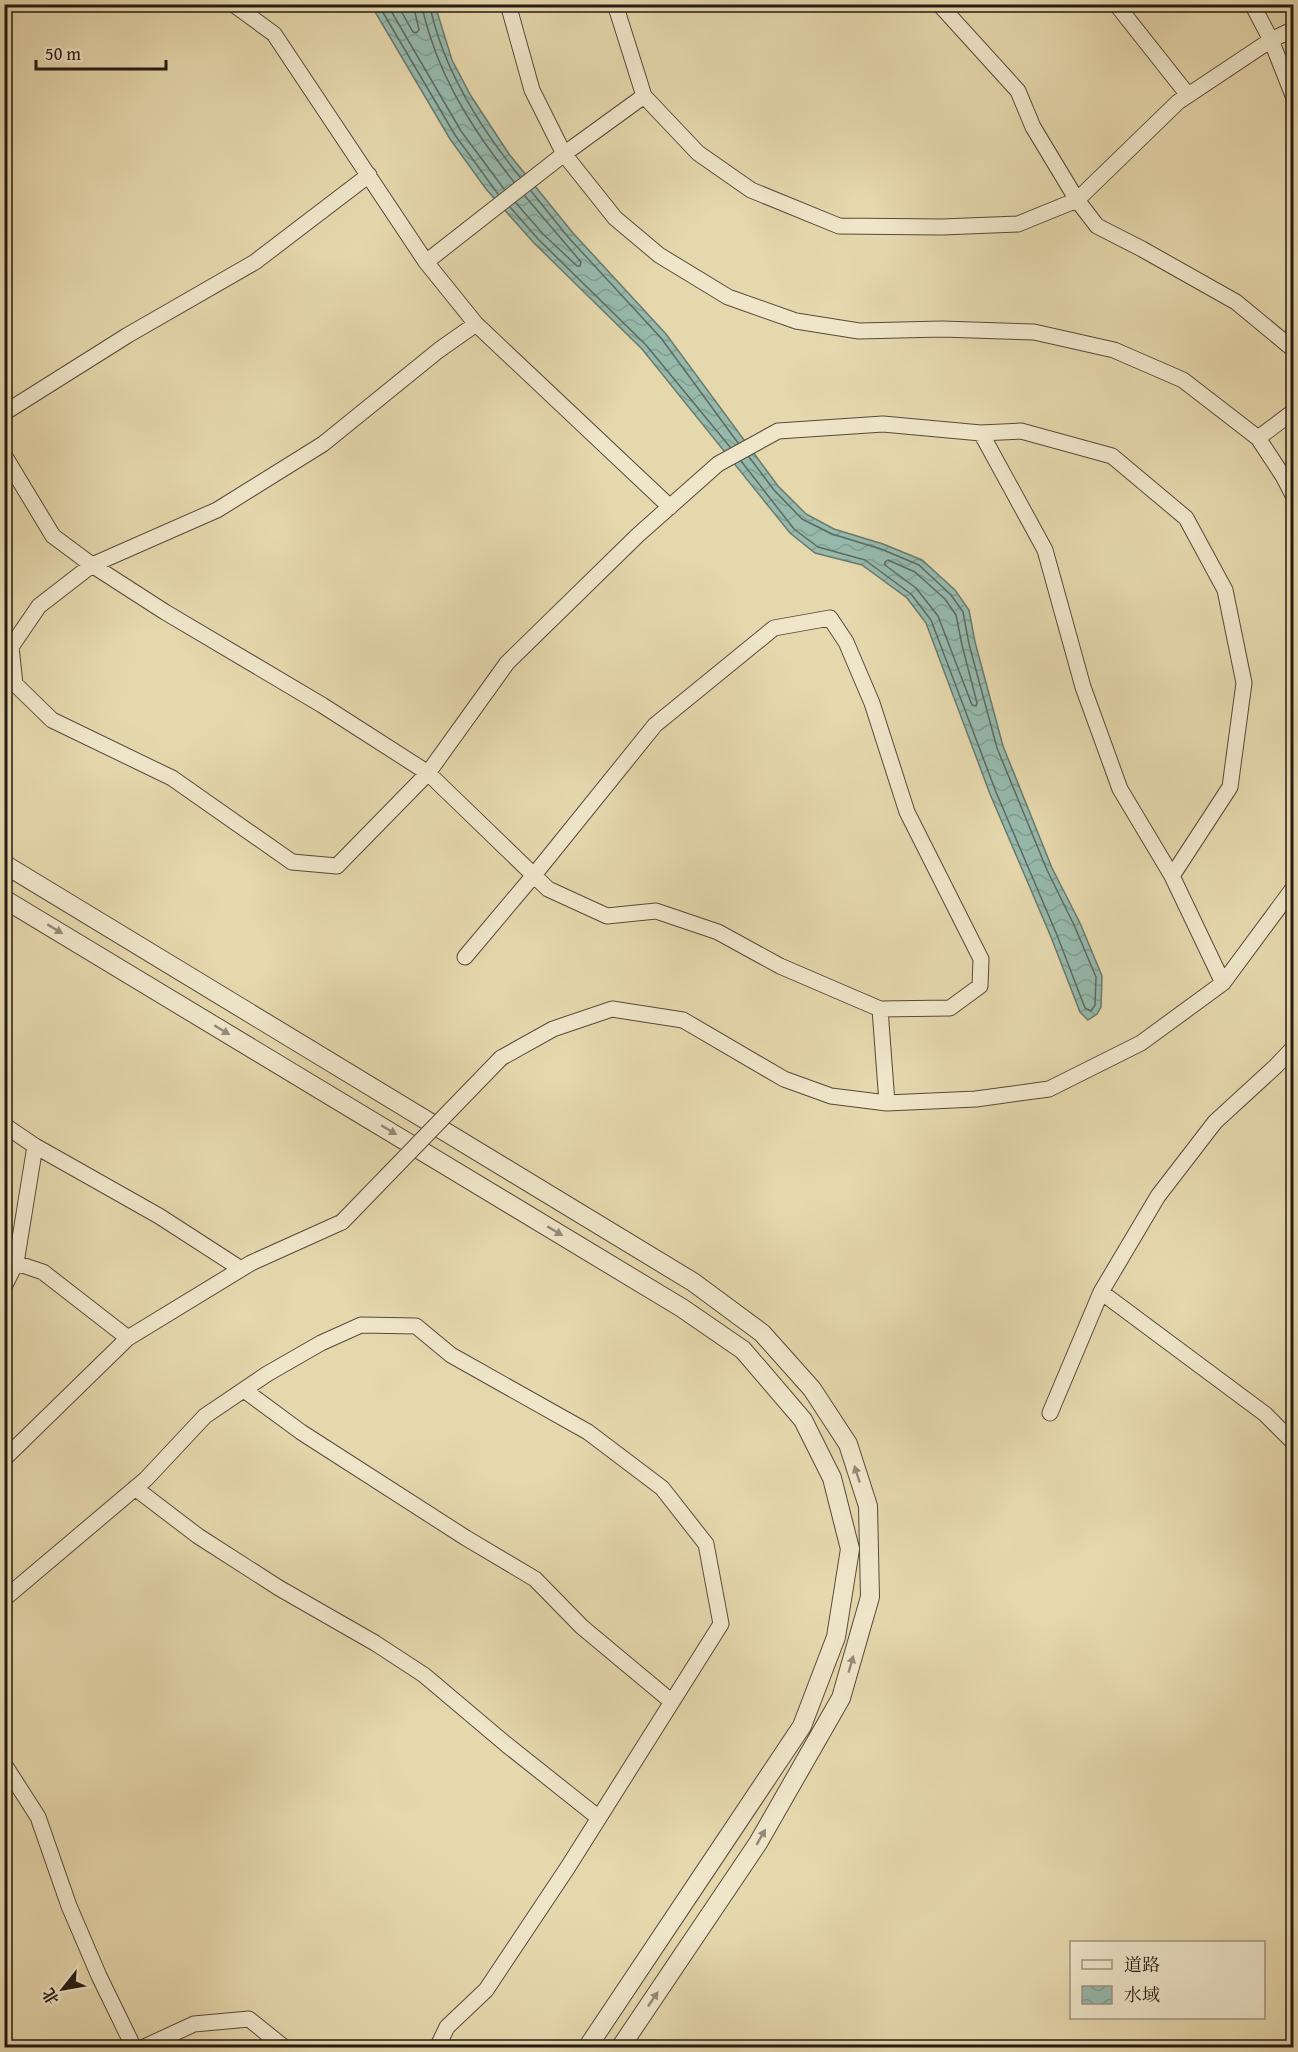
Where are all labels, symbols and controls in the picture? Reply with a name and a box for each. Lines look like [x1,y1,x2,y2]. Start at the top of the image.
scale bar [36,33,166,71]
text: 50 m [45,40,81,67]
one-way arrow [47,923,63,934]
one-way arrow [214,1024,230,1035]
one-way arrow [381,1125,397,1136]
one-way arrow [547,1226,563,1237]
one-way arrow [852,1465,862,1483]
one-way arrow [846,1655,856,1674]
one-way arrow [756,1829,767,1845]
legend [1070,1941,1265,2019]
text: 道路 [1124,1951,1160,1978]
north arrow [33,1959,93,2019]
text: 水域 [1124,1981,1160,2008]
text: 北 [36,1984,65,2010]
one-way arrow [647,1991,658,2007]

